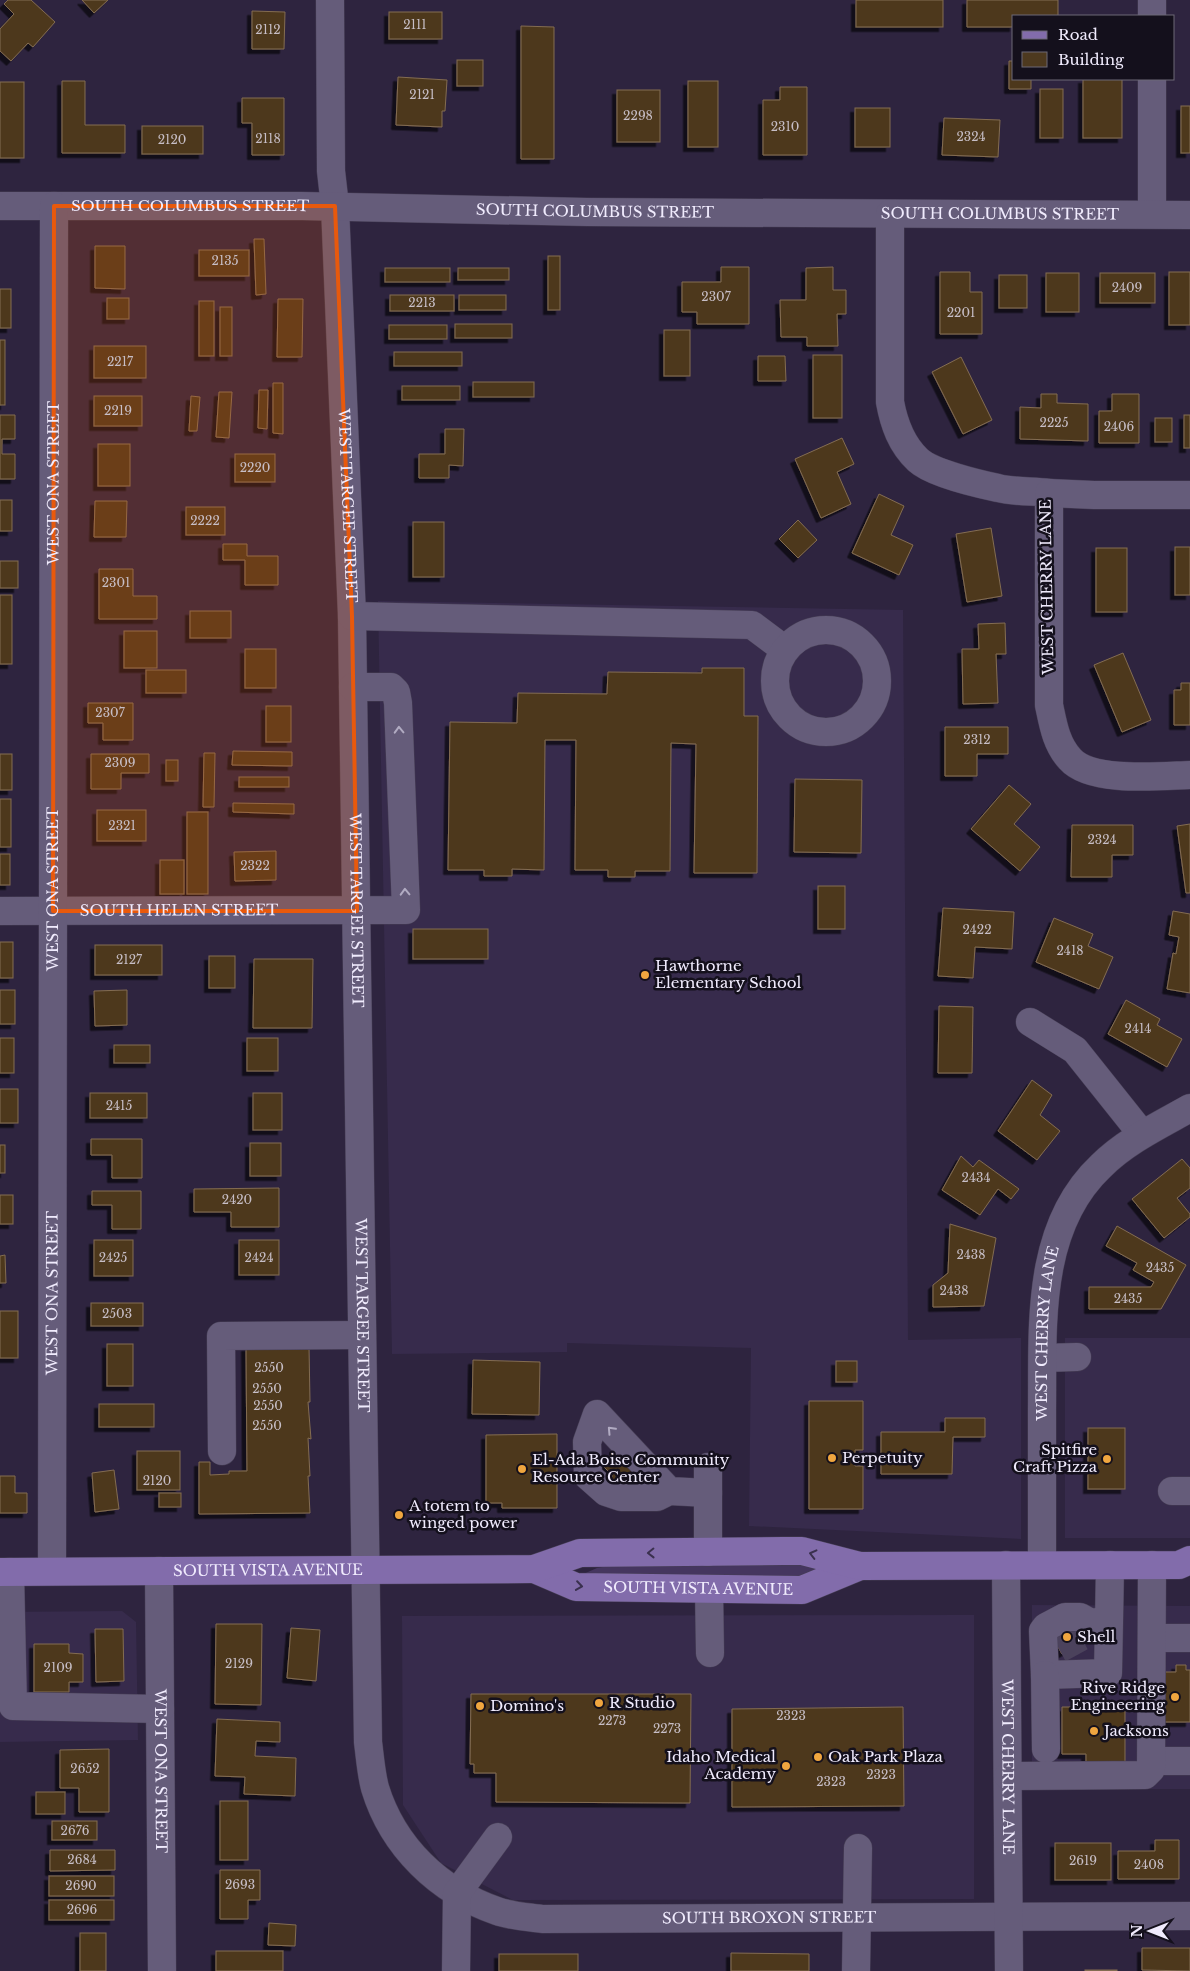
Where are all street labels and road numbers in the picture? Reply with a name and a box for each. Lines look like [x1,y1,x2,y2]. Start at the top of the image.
street label: SOUTH COLUMBUS STREET [71,196,309,215]
street label: SOUTH COLUMBUS STREET [476,200,714,222]
street label: SOUTH COLUMBUS STREET [881,203,1119,224]
street label: WEST ONA STREET [43,401,63,566]
street label: WEST TARGEE STREET [334,407,361,603]
street label: WEST CHERRY LANE [1035,499,1058,676]
street label: WEST ONA STREET [43,807,62,972]
street label: WEST TARGEE STREET [346,812,368,1008]
street label: SOUTH HELEN STREET [80,900,278,920]
street label: WEST ONA STREET [42,1211,62,1376]
street label: WEST TARGEE STREET [352,1217,373,1413]
street label: WEST CHERRY LANE [1032,1244,1063,1422]
street label: SOUTH VISTA AVENUE [173,1560,363,1580]
street label: SOUTH VISTA AVENUE [603,1577,793,1599]
street label: WEST CHERRY LANE [998,1678,1018,1855]
street label: WEST ONA STREET [151,1688,171,1853]
street label: SOUTH BROXON STREET [662,1907,876,1927]

